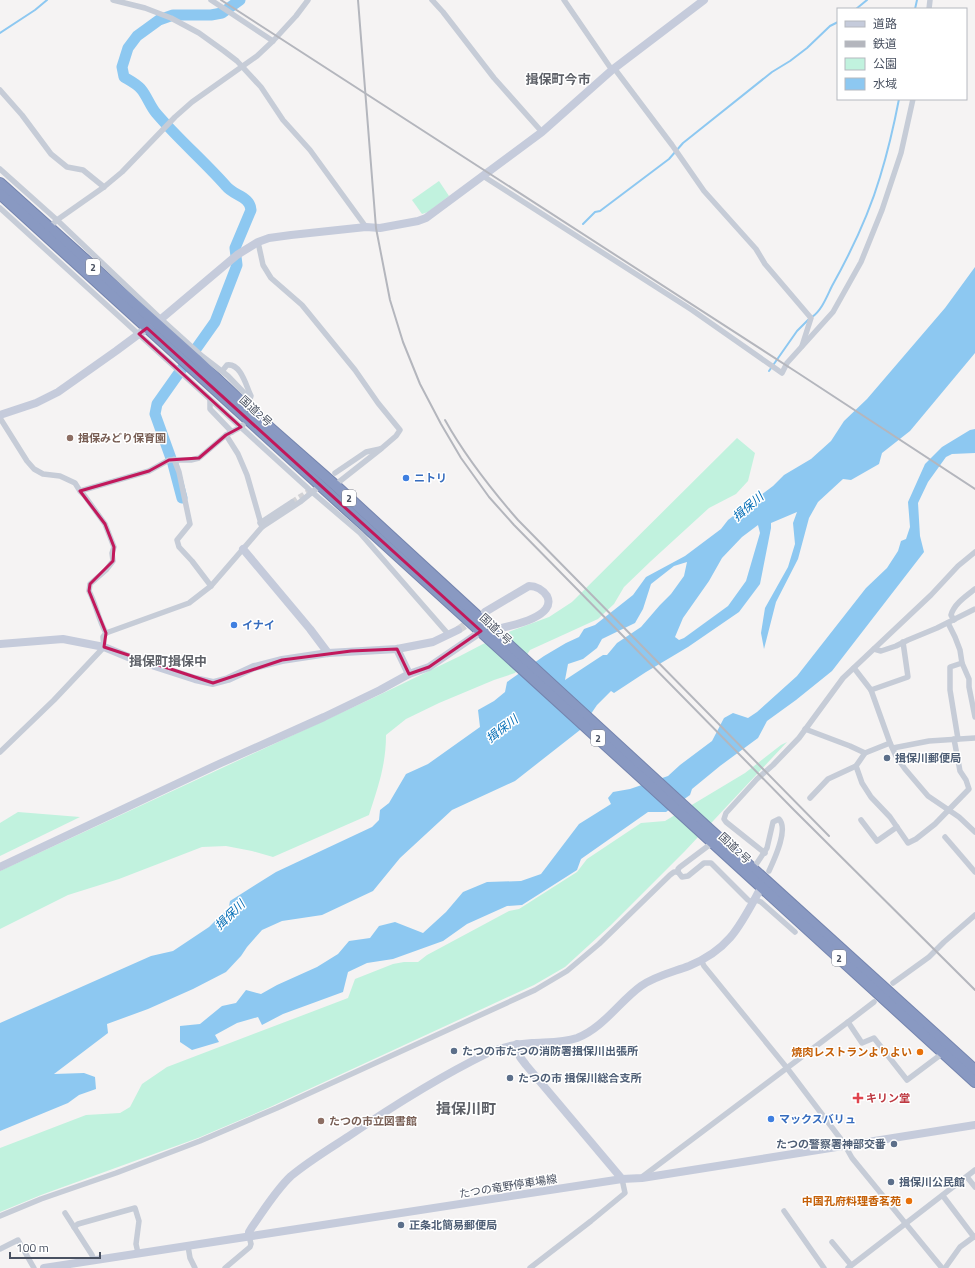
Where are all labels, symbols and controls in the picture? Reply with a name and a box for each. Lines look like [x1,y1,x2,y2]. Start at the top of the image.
legend [837,8,967,100]
text: 道路 [873,14,897,33]
text: 鉄道 [873,34,897,53]
text: 公園 [873,54,897,73]
district label: 揖保町今市 [525,69,591,89]
text: 水域 [873,74,897,93]
road number: 2 [86,259,100,275]
street label: 国道2号 [236,392,276,430]
place label: 揖保みどり保育園 [78,430,166,446]
marker: 揖保みどり保育園 [65,433,75,443]
place label: ニトリ [414,470,447,486]
marker: ニトリ [401,473,411,483]
water label: 揖保川 [728,486,769,526]
road number: 2 [342,490,356,506]
street label: 国道2号 [476,610,516,648]
place label: イナイ [242,617,275,633]
marker: イナイ [229,620,239,630]
district label: 揖保町揖保中 [129,651,207,671]
water label: 揖保川 [482,709,523,747]
road number: 2 [591,730,605,746]
place label: 揖保川郵便局 [895,750,961,766]
marker: 揖保川郵便局 [882,753,892,763]
street label: 国道2号 [715,829,755,867]
water label: 揖保川 [210,894,251,934]
road number: 2 [832,950,846,966]
place label: たつの市たつの消防署揖保川出張所 [462,1043,638,1059]
place label: 焼肉レストランよりよい [791,1044,912,1060]
marker: たつの市たつの消防署揖保川出張所 [449,1046,459,1056]
marker: 焼肉レストランよりよい [915,1047,925,1057]
place label: たつの市 揖保川総合支所 [518,1070,641,1086]
marker: たつの市 揖保川総合支所 [505,1073,515,1083]
place label: キリン堂 [866,1090,910,1106]
marker: キリン堂 [853,1093,863,1103]
district label: 揖保川町 [436,1097,496,1120]
place label: マックスバリュ [779,1111,856,1127]
place label: たつの市立図書館 [329,1113,417,1129]
marker: マックスバリュ [766,1114,776,1124]
marker: たつの市立図書館 [316,1116,326,1126]
place label: たつの警察署神部交番 [776,1136,886,1152]
marker: たつの警察署神部交番 [889,1139,899,1149]
street label: たつの竜野停車場線 [458,1170,558,1202]
place label: 揖保川公民館 [899,1174,965,1190]
marker: 揖保川公民館 [886,1177,896,1187]
place label: 中国孔府料理香茗苑 [802,1193,901,1209]
marker: 中国孔府料理香茗苑 [904,1196,914,1206]
place label: 正条北簡易郵便局 [409,1217,497,1233]
marker: 正条北簡易郵便局 [396,1220,406,1230]
scale bar [10,1234,100,1260]
text: 100 m [16,1238,49,1257]

